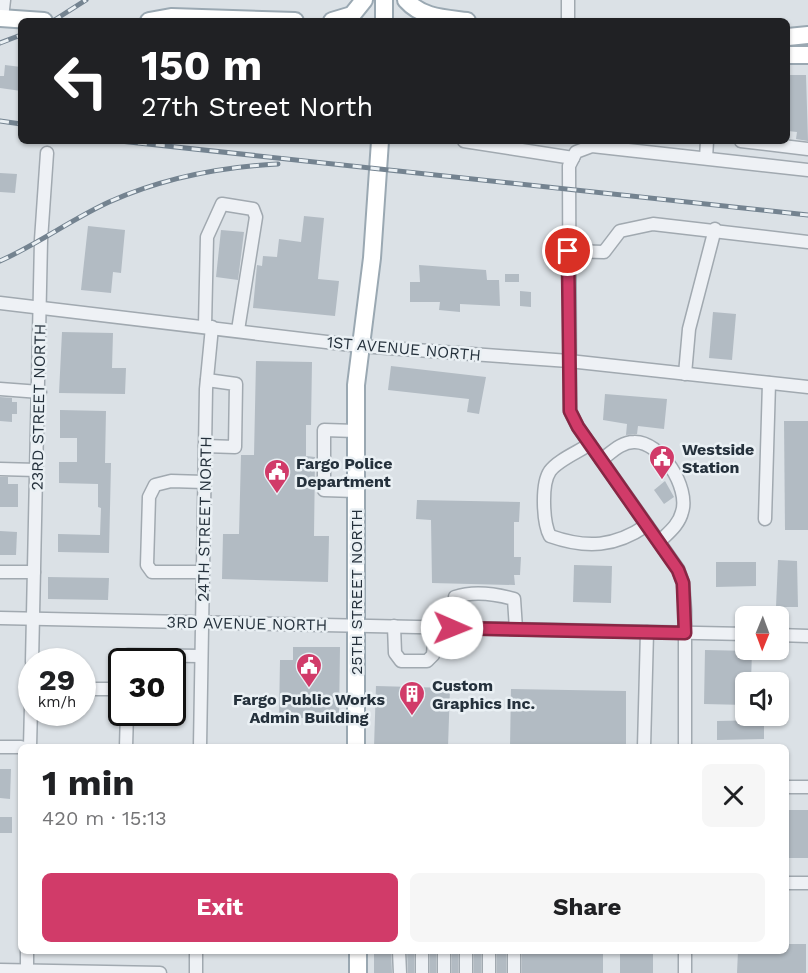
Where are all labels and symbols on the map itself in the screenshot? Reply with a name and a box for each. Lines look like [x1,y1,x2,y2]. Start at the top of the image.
pin [542,225,593,276]
street label: 23RD STREET NORTH [28,323,49,491]
street label: 1ST AVENUE NORTH [326,332,482,365]
street label: 24TH STREET NORTH [194,436,215,602]
place label: Westside Station [682,440,754,477]
public building icon: Westside Station [647,443,677,481]
place label: Fargo Police Department [296,454,392,491]
public building icon: Fargo Police Department [262,457,292,495]
street label: 25TH STREET NORTH [347,509,366,675]
position arrow [420,596,484,660]
north arrow [735,606,789,660]
street label: 3RD AVENUE NORTH [166,613,327,634]
speed limit sign: 30 [108,648,186,726]
public building icon: Fargo Public Works Admin Building [294,651,324,689]
place label: Custom Graphics Inc. [432,676,535,713]
building icon: Custom Graphics Inc. [397,679,427,717]
place label: Fargo Public Works Admin Building [233,690,385,727]

